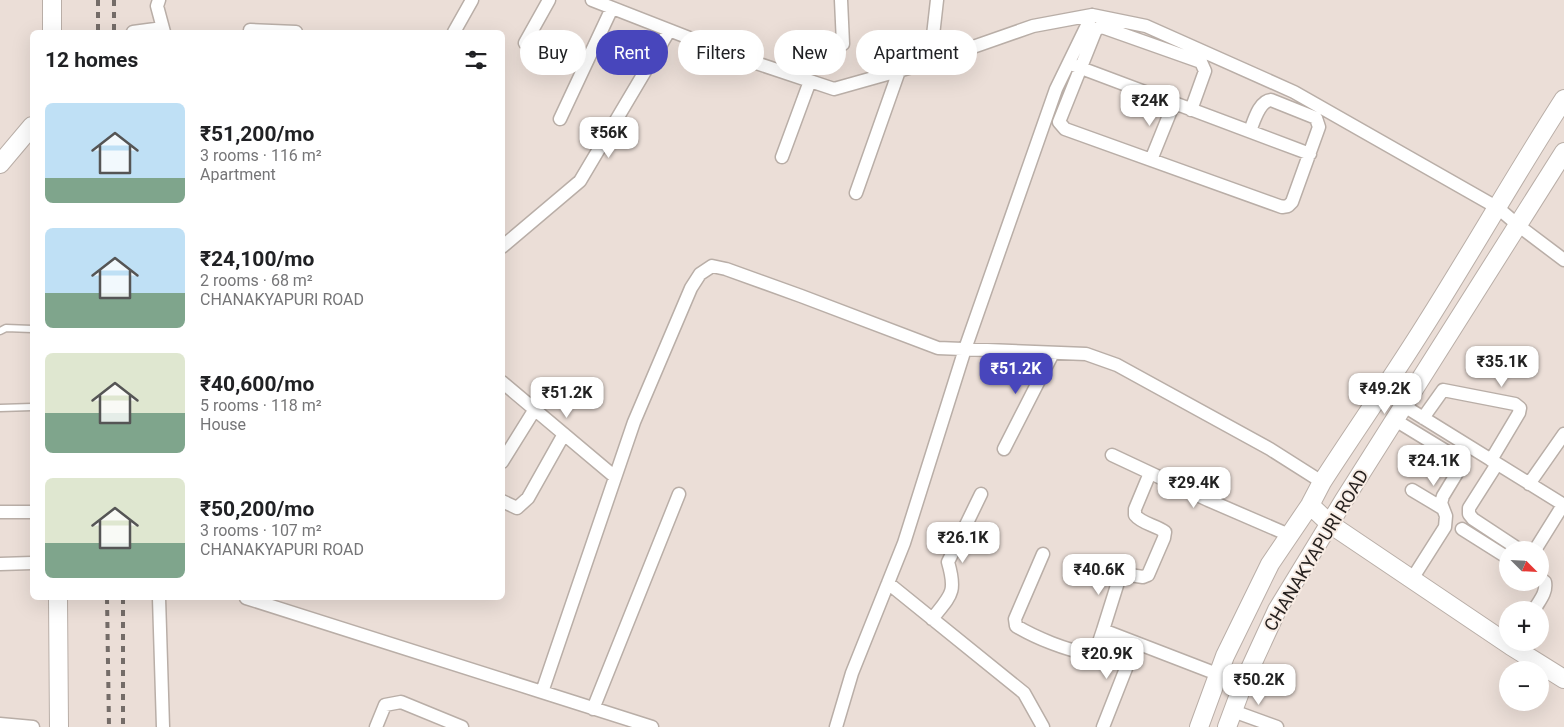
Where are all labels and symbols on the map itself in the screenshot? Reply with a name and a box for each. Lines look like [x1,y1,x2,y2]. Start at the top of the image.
pin: ₹24K [1120,84,1180,127]
pin: ₹56K [579,116,639,159]
pin: ₹35.1K [1461,346,1543,388]
pin: ₹51.2K [975,352,1057,395]
pin: ₹49.2K [1344,372,1426,415]
pin: ₹51.2K [526,376,608,419]
pin: ₹24.1K [1393,444,1475,487]
street label: CHANAKYAPURI ROAD [1259,465,1373,635]
pin: ₹29.4K [1153,466,1235,509]
pin: ₹26.1K [922,522,1004,564]
north arrow [1499,541,1549,591]
pin: ₹40.6K [1058,554,1140,596]
pin: ₹20.9K [1066,638,1148,680]
pin: ₹50.2K [1218,664,1300,706]

